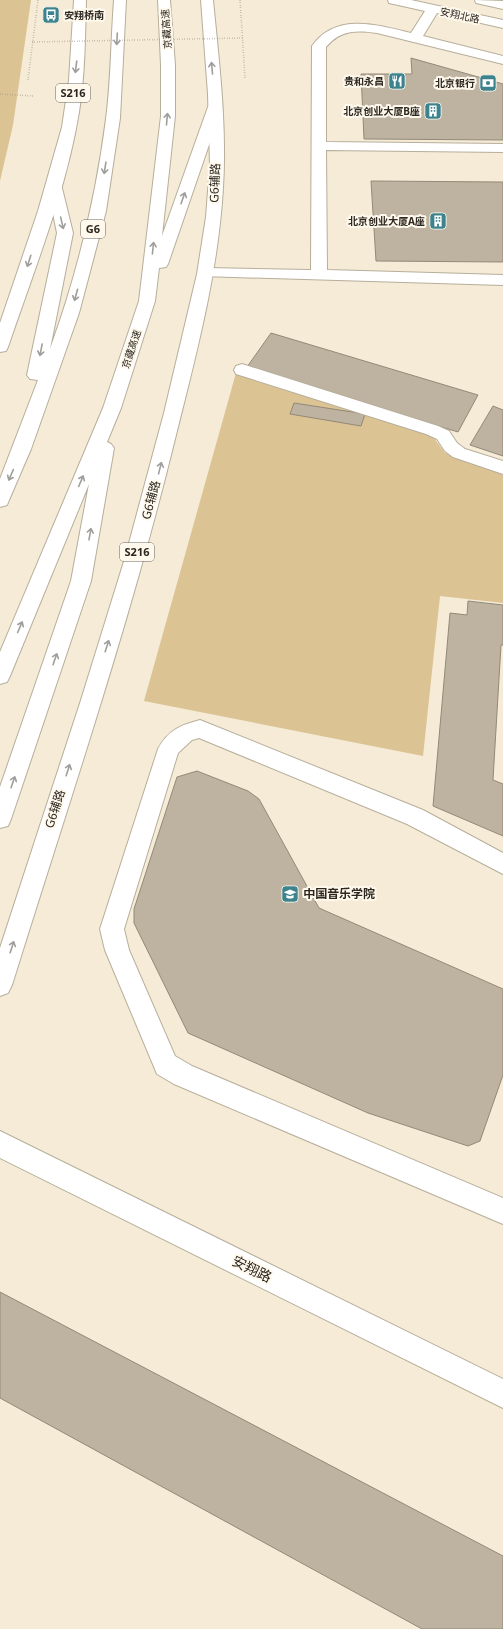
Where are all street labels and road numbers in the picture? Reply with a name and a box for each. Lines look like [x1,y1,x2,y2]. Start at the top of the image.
street label: 安翔北路 [439,4,481,26]
street label: 京藏高速 [158,9,174,49]
road number: S216 [56,84,90,102]
street label: G6辅路 [205,163,224,203]
road number: G6 [81,220,105,238]
street label: 京藏高速 [118,328,144,370]
street label: G6辅路 [137,479,164,521]
road number: S216 [120,543,154,561]
street label: G6辅路 [40,787,69,830]
street label: 安翔路 [229,1251,275,1286]

